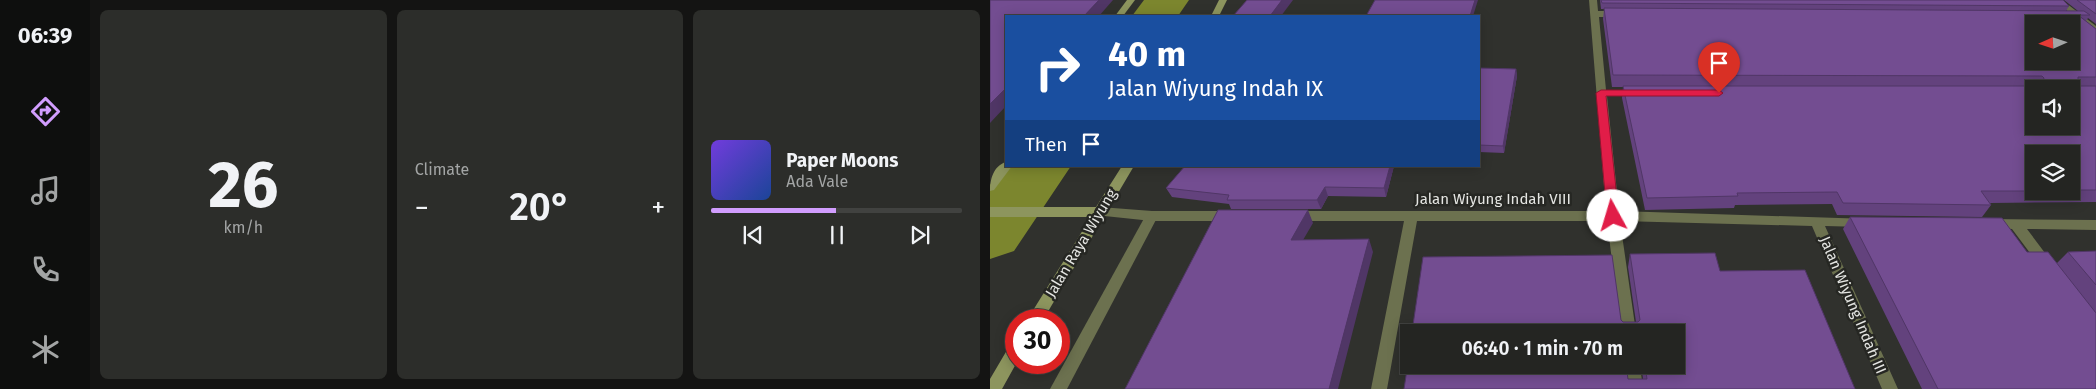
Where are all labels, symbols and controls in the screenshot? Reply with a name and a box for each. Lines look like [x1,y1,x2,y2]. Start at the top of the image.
north arrow [2025,15,2080,70]
map controls [2025,15,2080,200]
text: 06:39 [18,22,72,49]
text: 40 m [1108,33,1186,75]
icon: right [1025,35,1090,100]
pin [1698,42,1740,93]
icon: arrive [1705,49,1733,77]
text: Jalan Wiyung Indah IX [1108,75,1323,102]
button: sound [2025,80,2080,135]
icon: directions [28,94,63,129]
icon: arrive [1077,130,1105,158]
text: Then [1025,133,1067,156]
button: layers [2025,145,2080,200]
text: 26 [208,146,278,224]
text: Paper Moons [786,149,898,172]
text: Climate [415,160,469,179]
text: Ada Vale [786,172,848,191]
icon: music [28,173,63,208]
text: 20° [509,184,571,230]
street label: Jalan Raya Wiyung [1042,185,1121,300]
position arrow [1586,189,1638,241]
street label: Jalan Wiyung Indah VIII [1415,190,1571,208]
text: − [415,191,429,224]
text: + [651,191,665,224]
text: km/h [224,218,263,237]
icon: previous [739,221,767,249]
icon: pause [823,221,851,249]
icon: next [906,221,934,249]
street label: Jalan Wiyung Indah III [1816,234,1890,376]
icon: phone [28,252,63,287]
speed limit sign: 30 [1005,309,1070,374]
icon: climate [28,332,63,367]
text: 06:40 · 1 min · 70 m [1462,337,1623,360]

